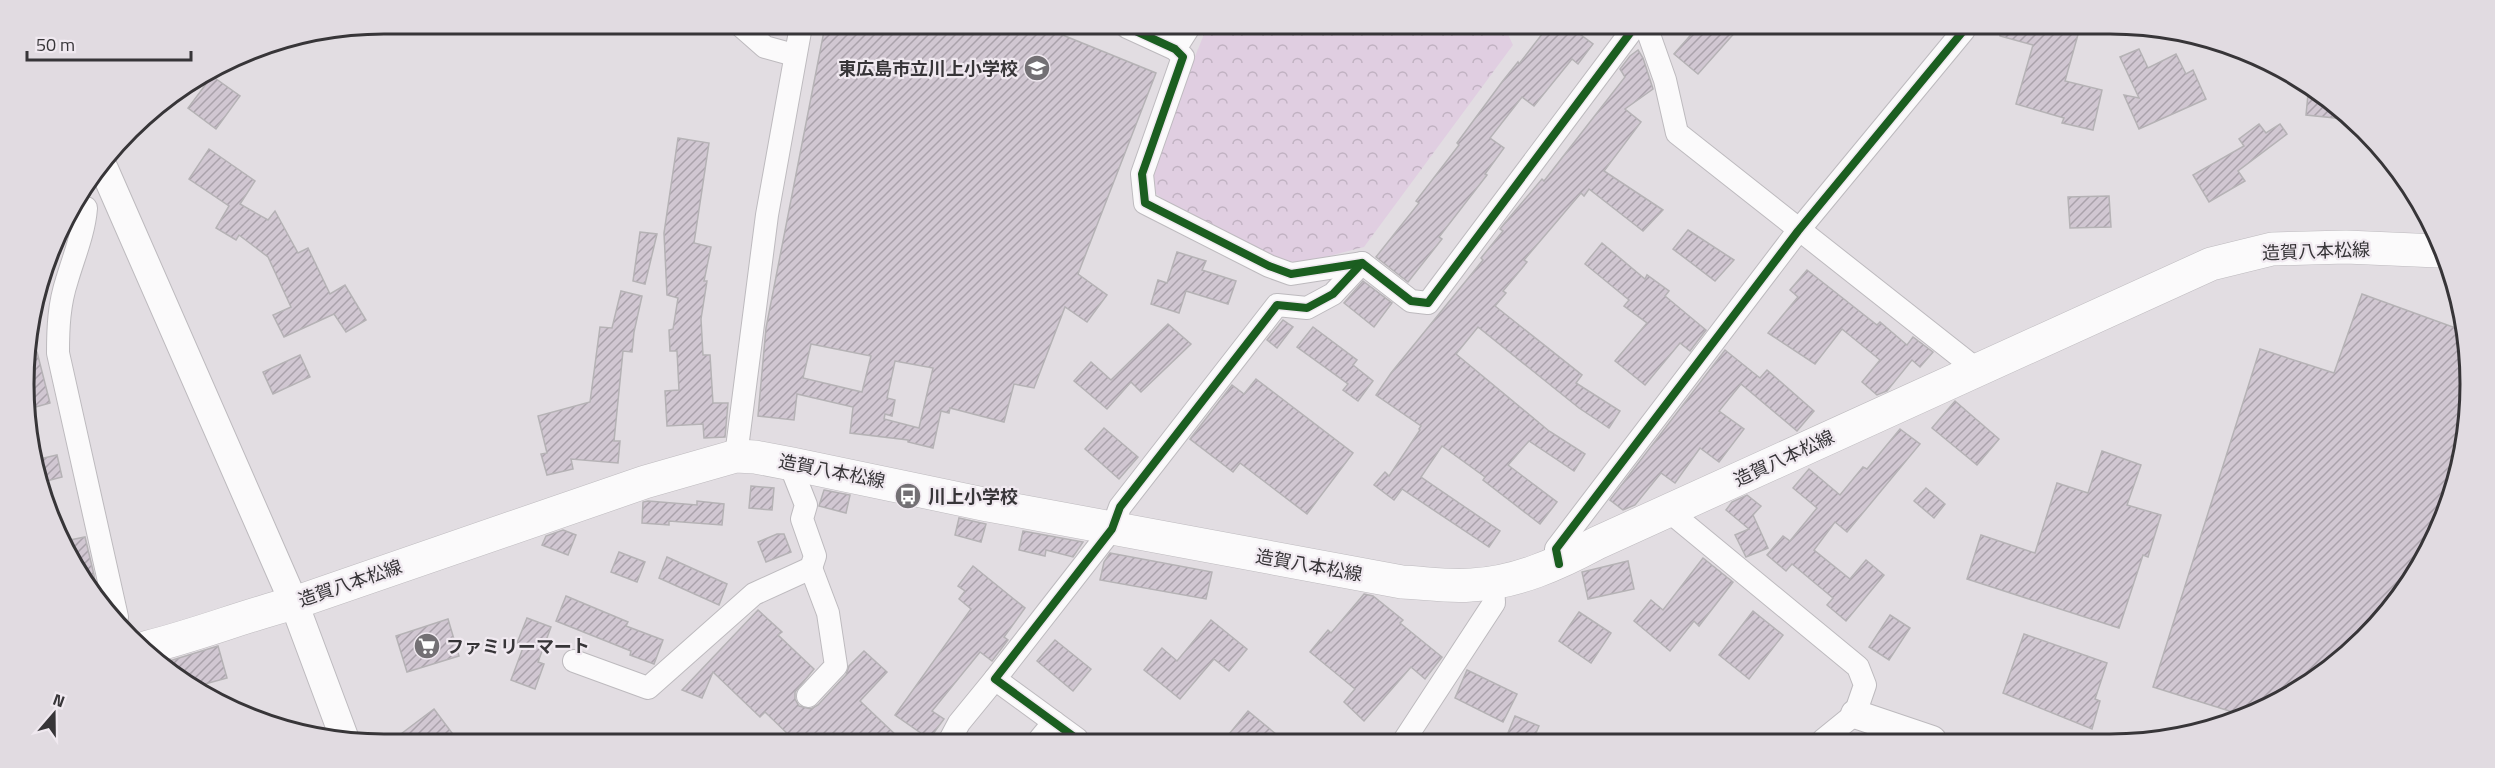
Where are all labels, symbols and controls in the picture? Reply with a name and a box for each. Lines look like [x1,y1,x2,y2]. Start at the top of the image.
scale bar [27,24,190,62]
text: 50 m [36,31,75,58]
school or university icon: 東広島市立川上小学校 [1022,53,1052,83]
place label: 東広島市立川上小学校 [838,55,1018,82]
street label: 造賀八本松線 [2262,236,2370,266]
street label: 造賀八本松線 [1729,423,1839,493]
street label: 造賀八本松線 [776,447,888,495]
bus stop icon: 川上小学校 [893,481,923,511]
place label: 川上小学校 [928,483,1018,510]
street label: 造賀八本松線 [1253,542,1365,588]
street label: 造賀八本松線 [295,553,405,613]
supermarket icon: ファミリーマート [412,631,442,661]
place label: ファミリーマート [446,633,590,660]
north arrow [24,684,84,744]
text: N [50,687,68,713]

